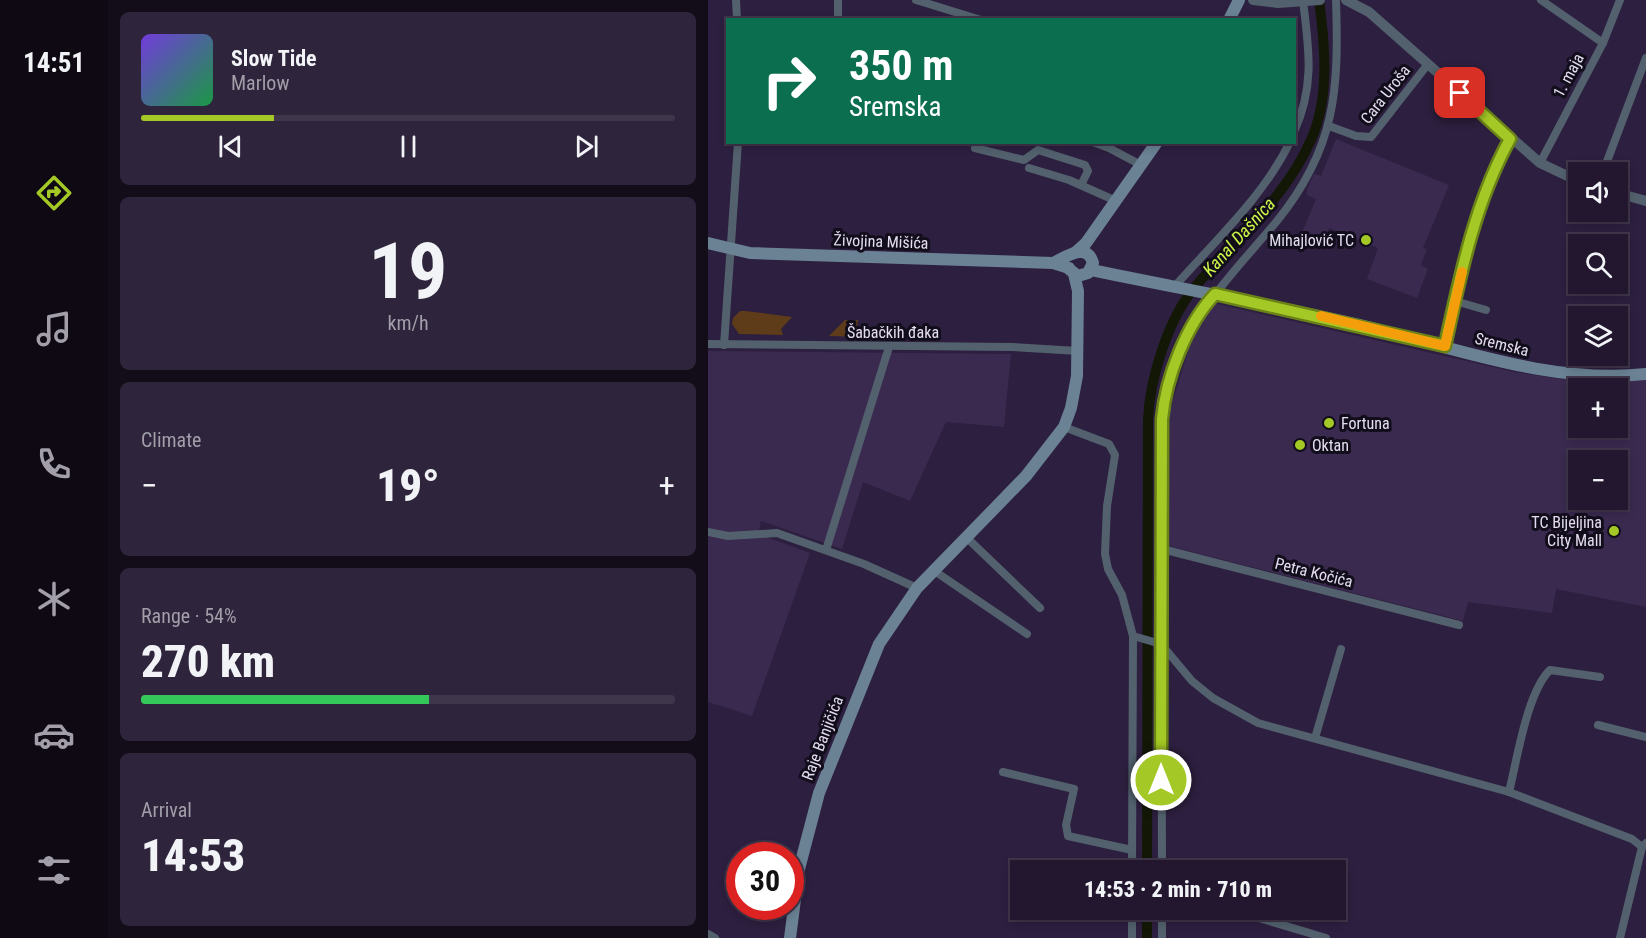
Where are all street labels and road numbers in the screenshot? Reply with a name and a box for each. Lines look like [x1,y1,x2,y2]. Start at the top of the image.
street label: 1. maja [1549,50,1588,100]
street label: Cara Uroša [1357,61,1414,127]
street label: Živojina Mišića [833,230,929,253]
street label: Šabačkih đaka [847,323,939,342]
street label: Sremska [1473,329,1531,360]
street label: Petra Kočića [1273,554,1355,591]
street label: Raje Banjičića [798,693,847,783]

